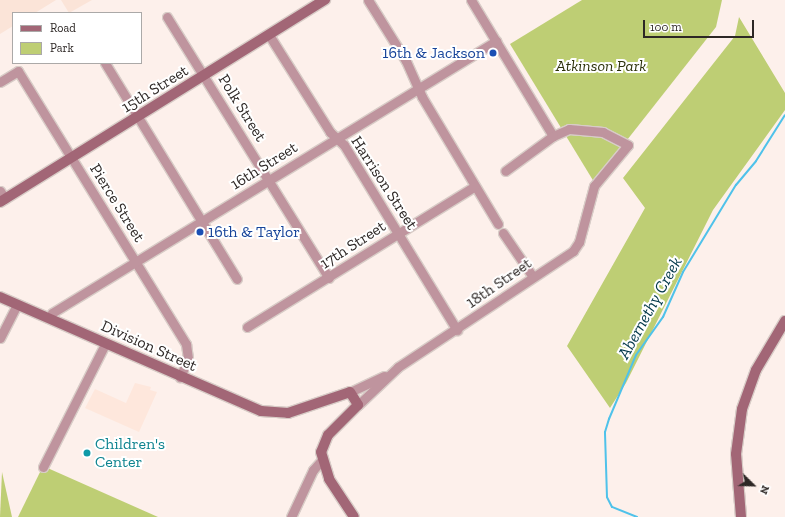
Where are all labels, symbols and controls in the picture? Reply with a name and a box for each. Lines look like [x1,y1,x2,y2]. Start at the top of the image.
legend [12,12,142,64]
scale bar [645,12,756,38]
text: 100 m [650,20,682,34]
text: Road [50,21,76,35]
text: Park [50,41,74,55]
place label: 16th & Jackson [382,43,485,63]
marker: 16th & Jackson [488,48,498,58]
park label: Atkinson Park [556,56,646,76]
street label: 15th Street [118,61,192,117]
street label: Polk Street [214,71,270,145]
street label: Harrison Street [347,133,421,233]
street label: 16th Street [227,138,301,194]
street label: Pierce Street [85,160,149,246]
street label: 17th Street [317,217,389,273]
place label: 16th & Taylor [208,222,300,242]
marker: 16th & Taylor [195,227,205,237]
street label: 18th Street [463,253,535,313]
water label: Abernethy Creek [614,253,686,363]
street label: Division Street [98,316,200,376]
place label: Children's Center [95,434,165,472]
marker: Children's Center [82,448,92,458]
north arrow [733,465,773,505]
text: N [757,483,772,496]

